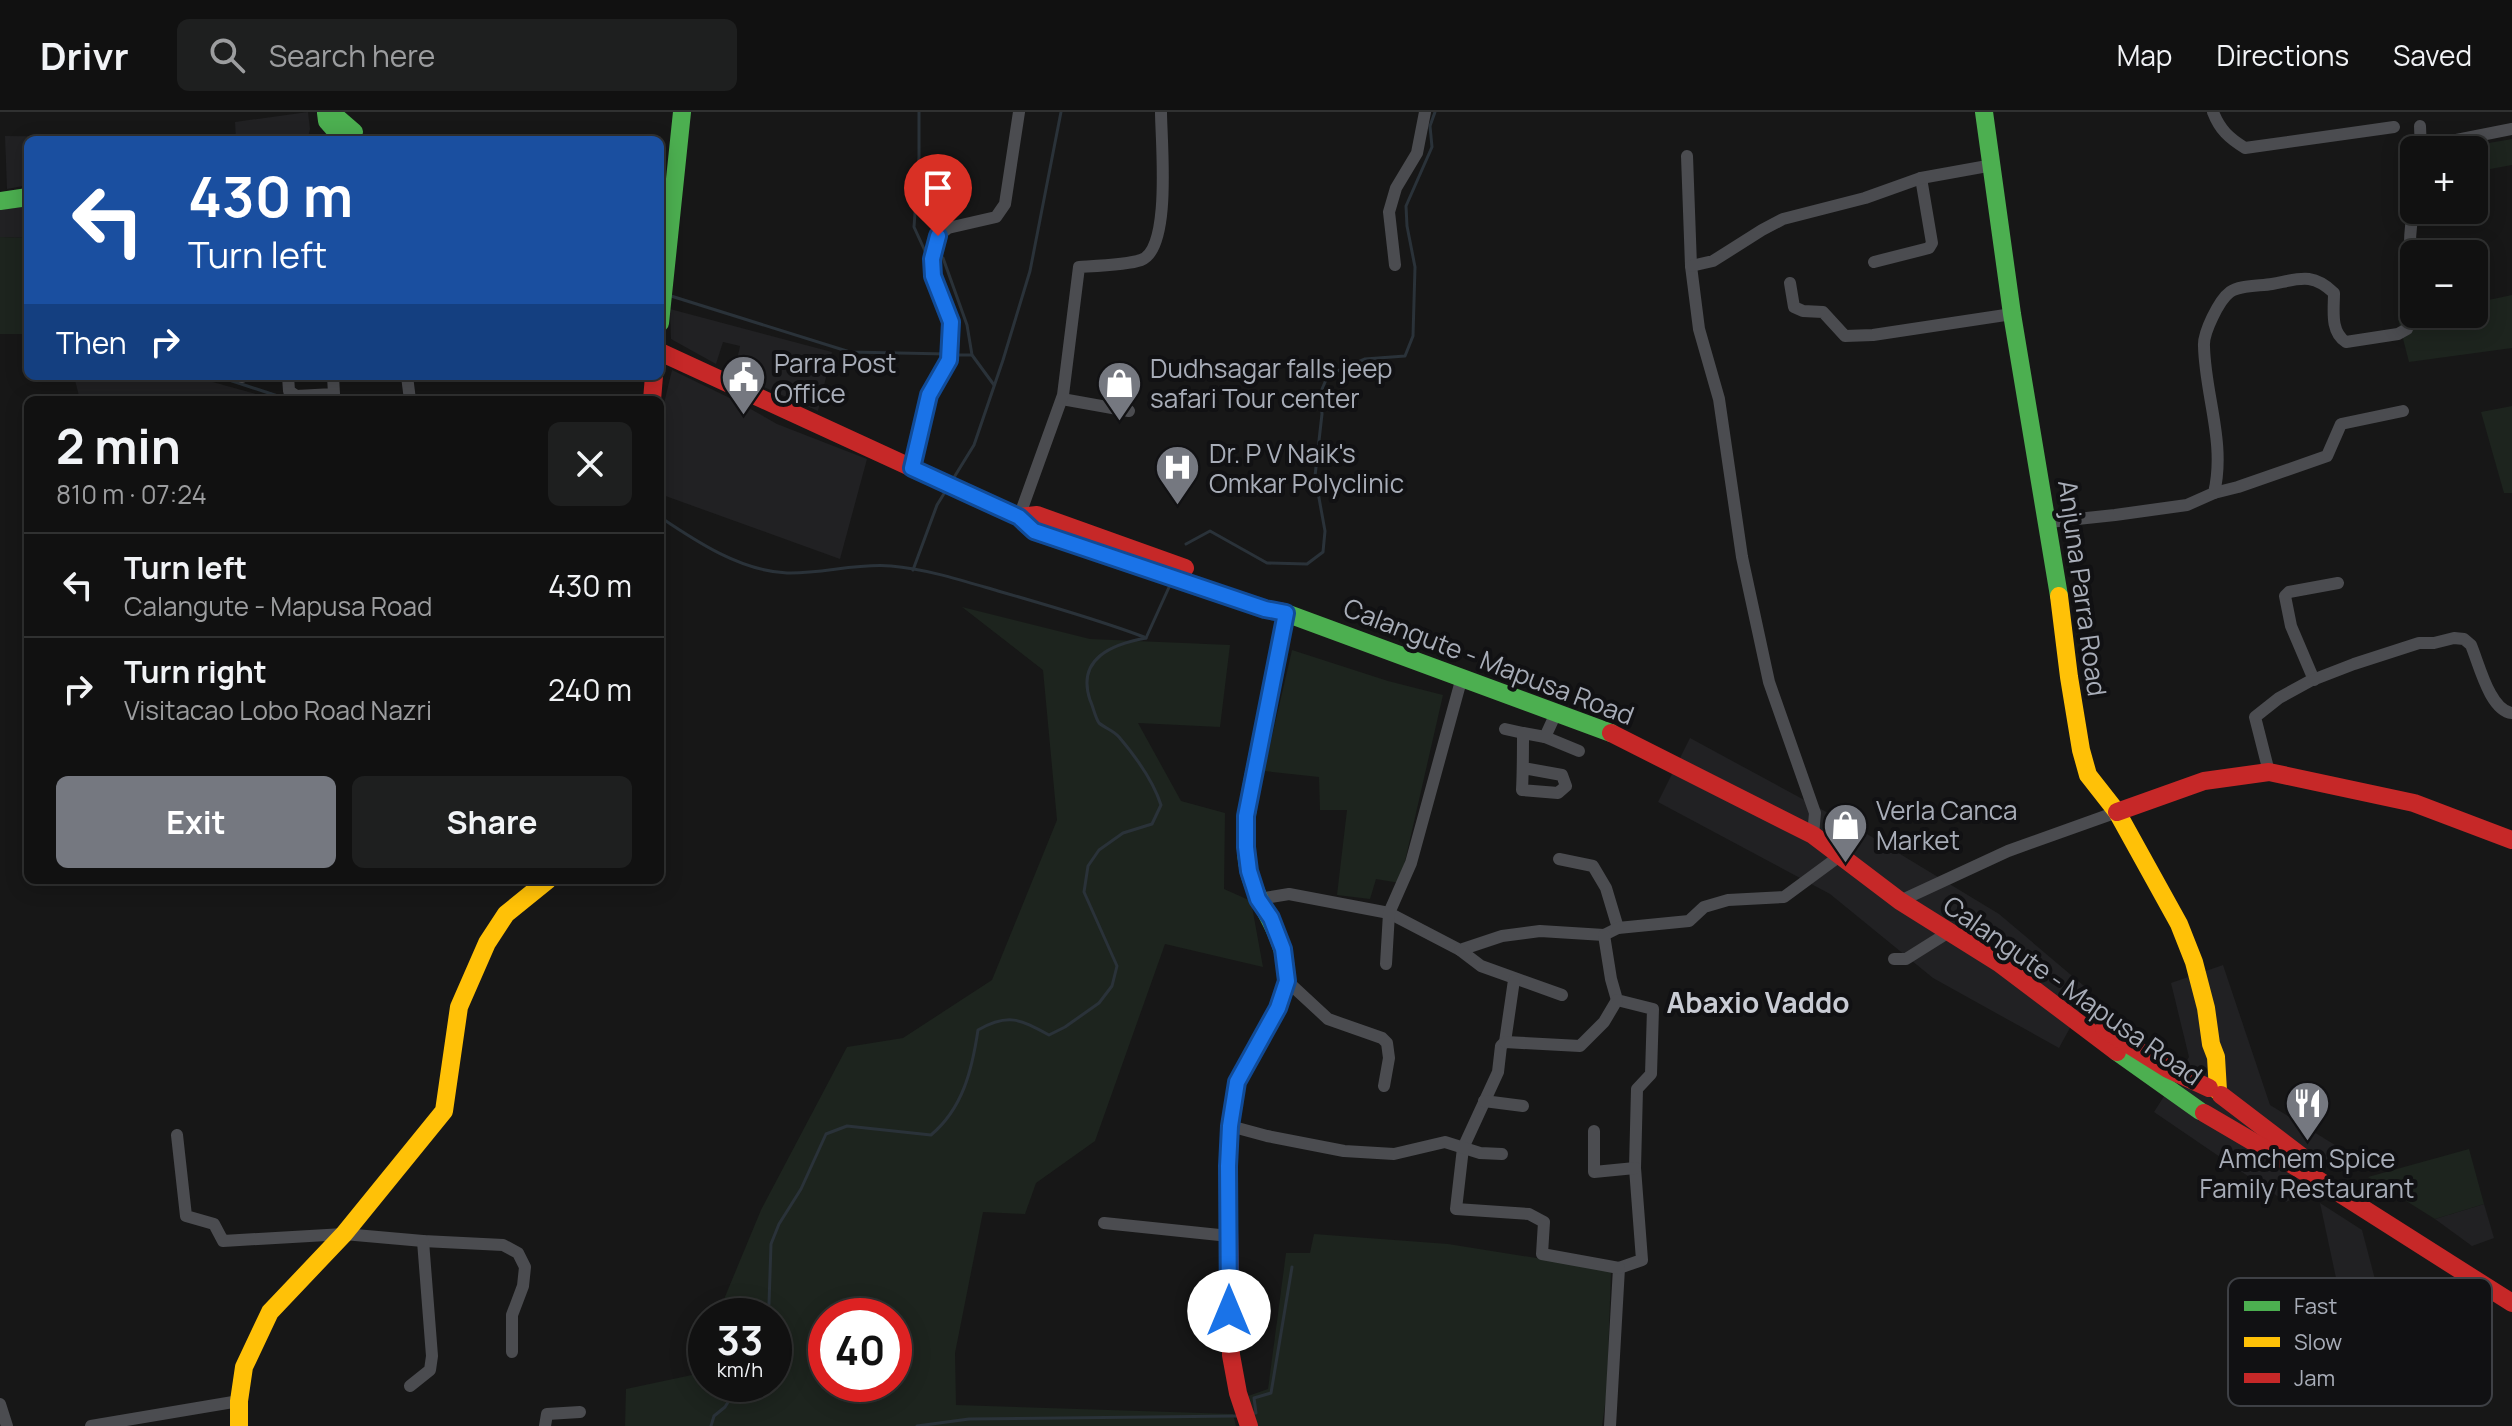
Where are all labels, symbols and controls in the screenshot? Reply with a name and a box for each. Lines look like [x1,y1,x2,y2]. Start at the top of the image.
search box [177,19,737,91]
text: Drivr [40,29,129,81]
icon: search [205,33,249,77]
text: Search here [269,35,435,76]
text: Map [2117,36,2172,74]
text: Directions [2216,36,2349,74]
text: Saved [2393,36,2472,74]
map controls [2400,136,2488,328]
button: + [2400,136,2488,224]
pin [904,154,972,236]
text: 430 m [188,157,353,234]
icon: arrive [916,166,960,210]
icon: left [56,168,160,272]
text: Turn left [188,230,327,279]
button: − [2400,240,2488,328]
icon: right [143,320,187,364]
text: Then [56,322,127,363]
place label: Parra Post Office [774,345,896,411]
place label: Dudhsagar falls jeep safari Tour center [1150,350,1392,416]
public building icon: Parra Post Office [719,354,767,417]
shop icon: Dudhsagar falls jeep safari Tour center [1095,359,1143,422]
text: 2 min [56,413,181,478]
button: close [548,422,632,506]
place label: Dr. P V Naik's Omkar Polyclinic [1209,435,1404,501]
hospital icon: Dr. P V Naik's Omkar Polyclinic [1154,444,1202,507]
text: 810 m · 07:24 [56,476,207,512]
street label: Anjuna Parra Road [2050,478,2116,698]
text: Turn left [124,547,247,588]
icon: left [56,563,100,607]
text: 430 m [548,565,632,606]
text: Calangute - Mapusa Road [124,588,432,624]
street label: Calangute - Mapusa Road [1339,589,1639,733]
text: Turn right [124,651,267,692]
icon: right [56,667,100,711]
text: 240 m [548,669,632,710]
text: Visitacao Lobo Road Nazri [124,692,432,728]
button: Exit [56,776,336,868]
button: Share [352,776,632,868]
place label: Verla Canca Market [1876,792,2018,858]
shop icon: Verla Canca Market [1821,801,1869,864]
street label: Calangute - Mapusa Road [1936,887,2210,1093]
district label: Abaxio Vaddo [1666,983,1850,1021]
restaurant icon: Amchem Spice Family Restaurant [2283,1079,2331,1142]
place label: Amchem Spice Family Restaurant [2200,1140,2414,1206]
position arrow [1187,1269,1271,1353]
legend [2228,1278,2492,1406]
text: Fast [2294,1291,2337,1321]
speed limit sign: 40 [808,1298,912,1402]
text: 33 [717,1312,763,1367]
text: Slow [2294,1327,2342,1357]
text: km/h [717,1356,763,1383]
text: Jam [2294,1363,2335,1393]

